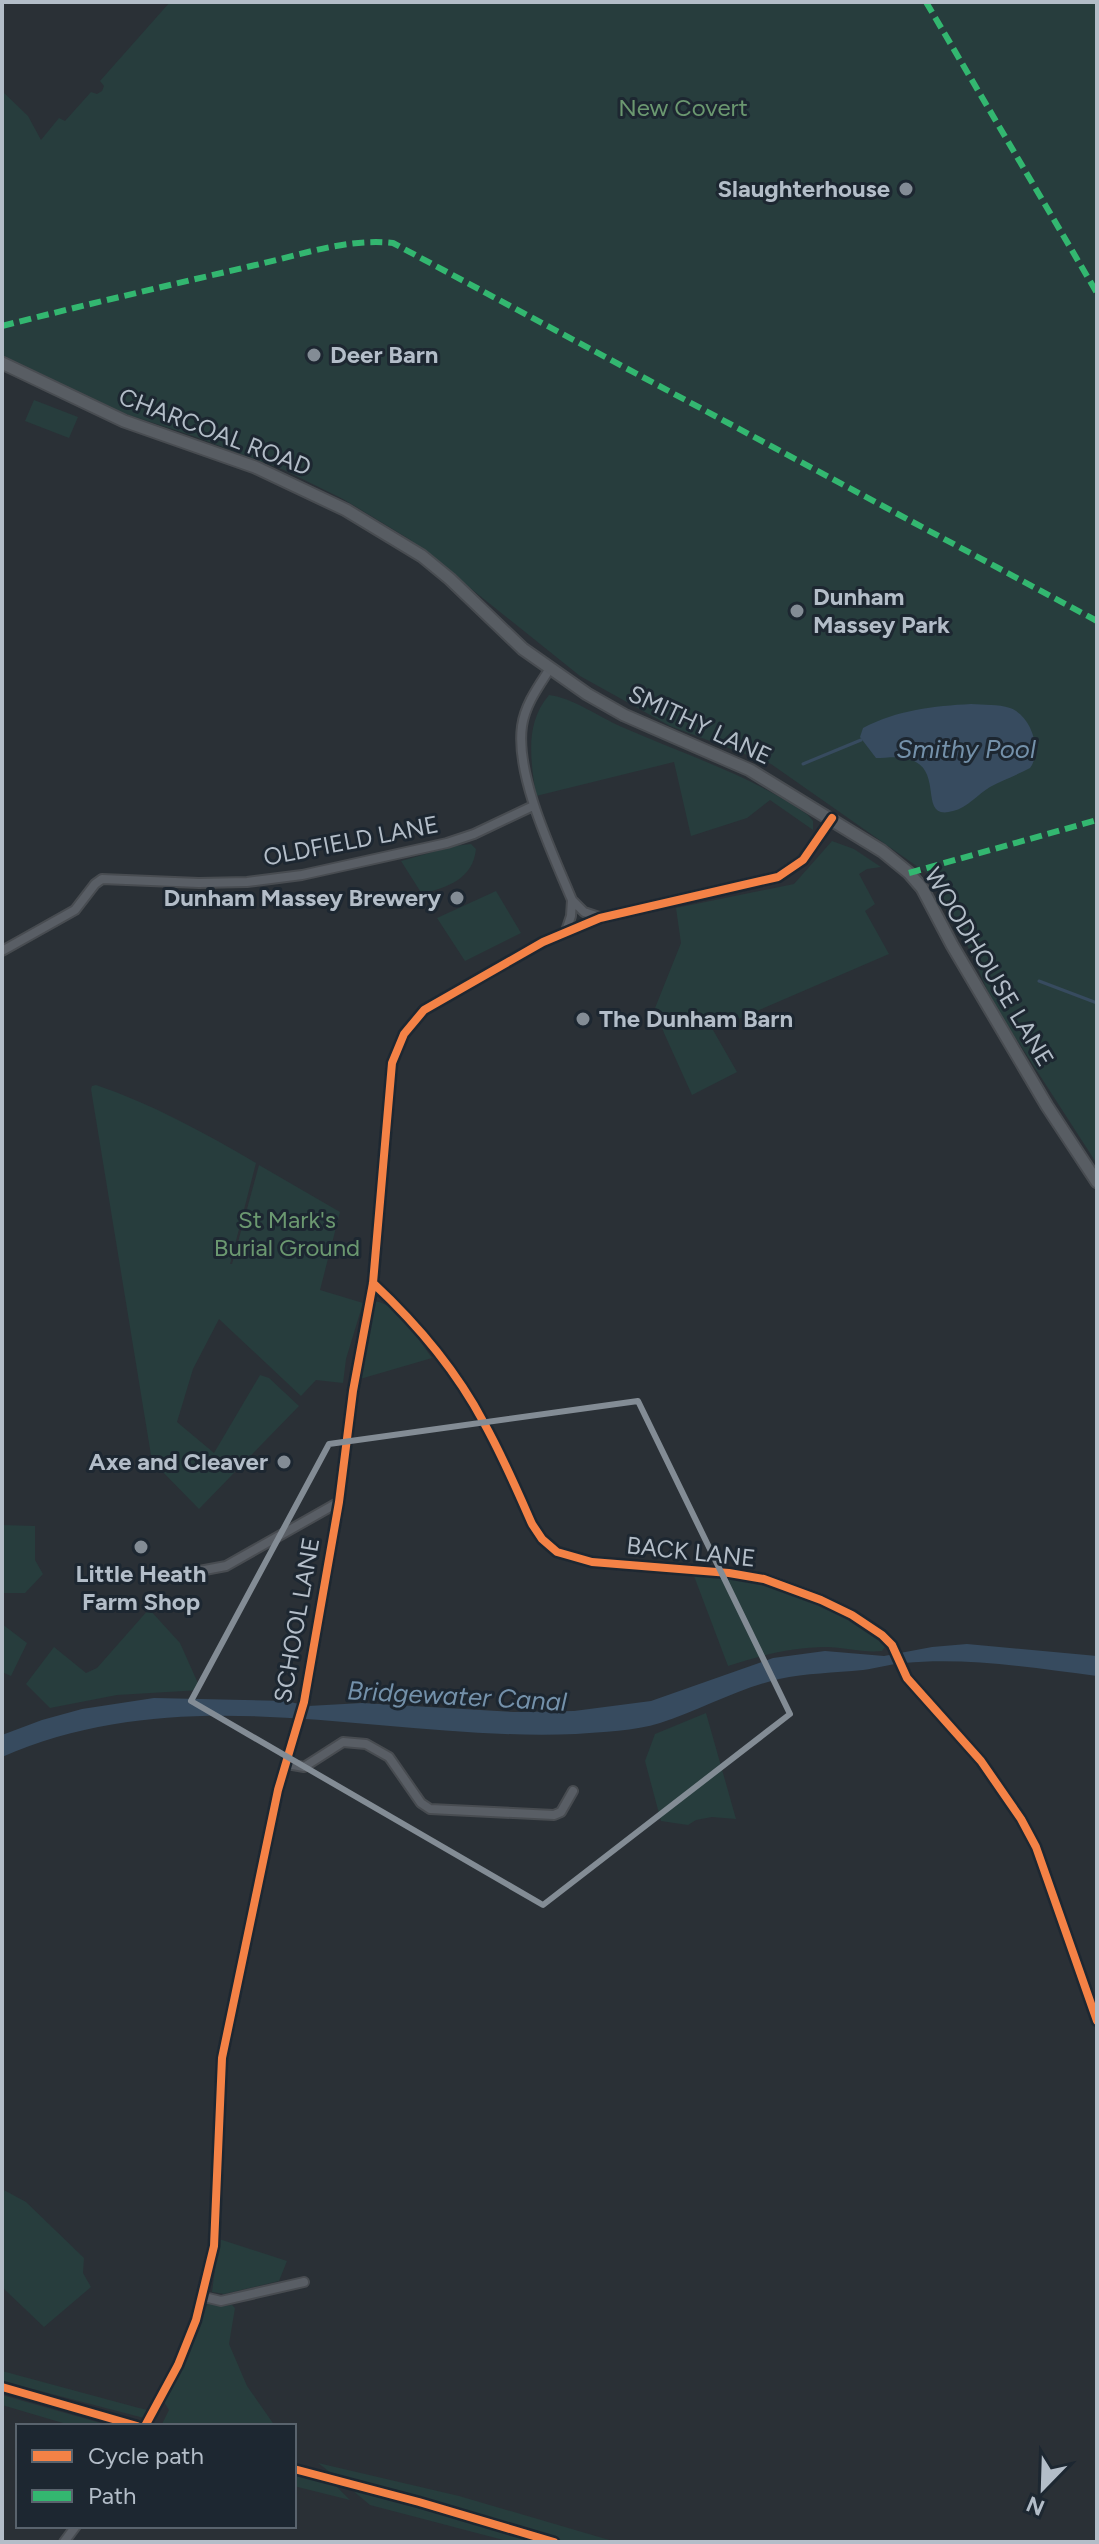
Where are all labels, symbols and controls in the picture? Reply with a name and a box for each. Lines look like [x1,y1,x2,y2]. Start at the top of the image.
park label: New Covert [618,93,748,122]
place label: Slaughterhouse [717,174,890,203]
marker: Slaughterhouse [897,180,915,198]
place label: Deer Barn [330,340,438,369]
marker: Deer Barn [305,346,323,364]
street label: CHARCOAL ROAD [115,382,315,482]
place label: Dunham Massey Park [813,582,950,639]
marker: Dunham Massey Park [788,602,806,620]
street label: SMITHY LANE [624,679,776,770]
water label: Smithy Pool [896,733,1036,765]
street label: OLDFIELD LANE [261,809,441,872]
street label: WOODHOUSE LANE [919,862,1060,1071]
place label: Dunham Massey Brewery [163,883,441,912]
marker: Dunham Massey Brewery [448,889,466,907]
place label: The Dunham Barn [599,1004,793,1033]
marker: The Dunham Barn [574,1010,592,1028]
park label: St Mark's Burial Ground [214,1205,360,1262]
place label: Axe and Cleaver [89,1447,268,1476]
marker: Axe and Cleaver [275,1453,293,1471]
street label: BACK LANE [625,1530,757,1573]
street label: SCHOOL LANE [268,1535,325,1705]
marker: Little Heath Farm Shop [132,1538,150,1556]
place label: Little Heath Farm Shop [76,1559,206,1616]
water label: Bridgewater Canal [346,1674,568,1718]
legend [16,2424,296,2528]
text: Cycle path [88,2441,204,2470]
north arrow [1003,2448,1083,2528]
text: Path [88,2481,136,2510]
text: N [1022,2490,1048,2522]

